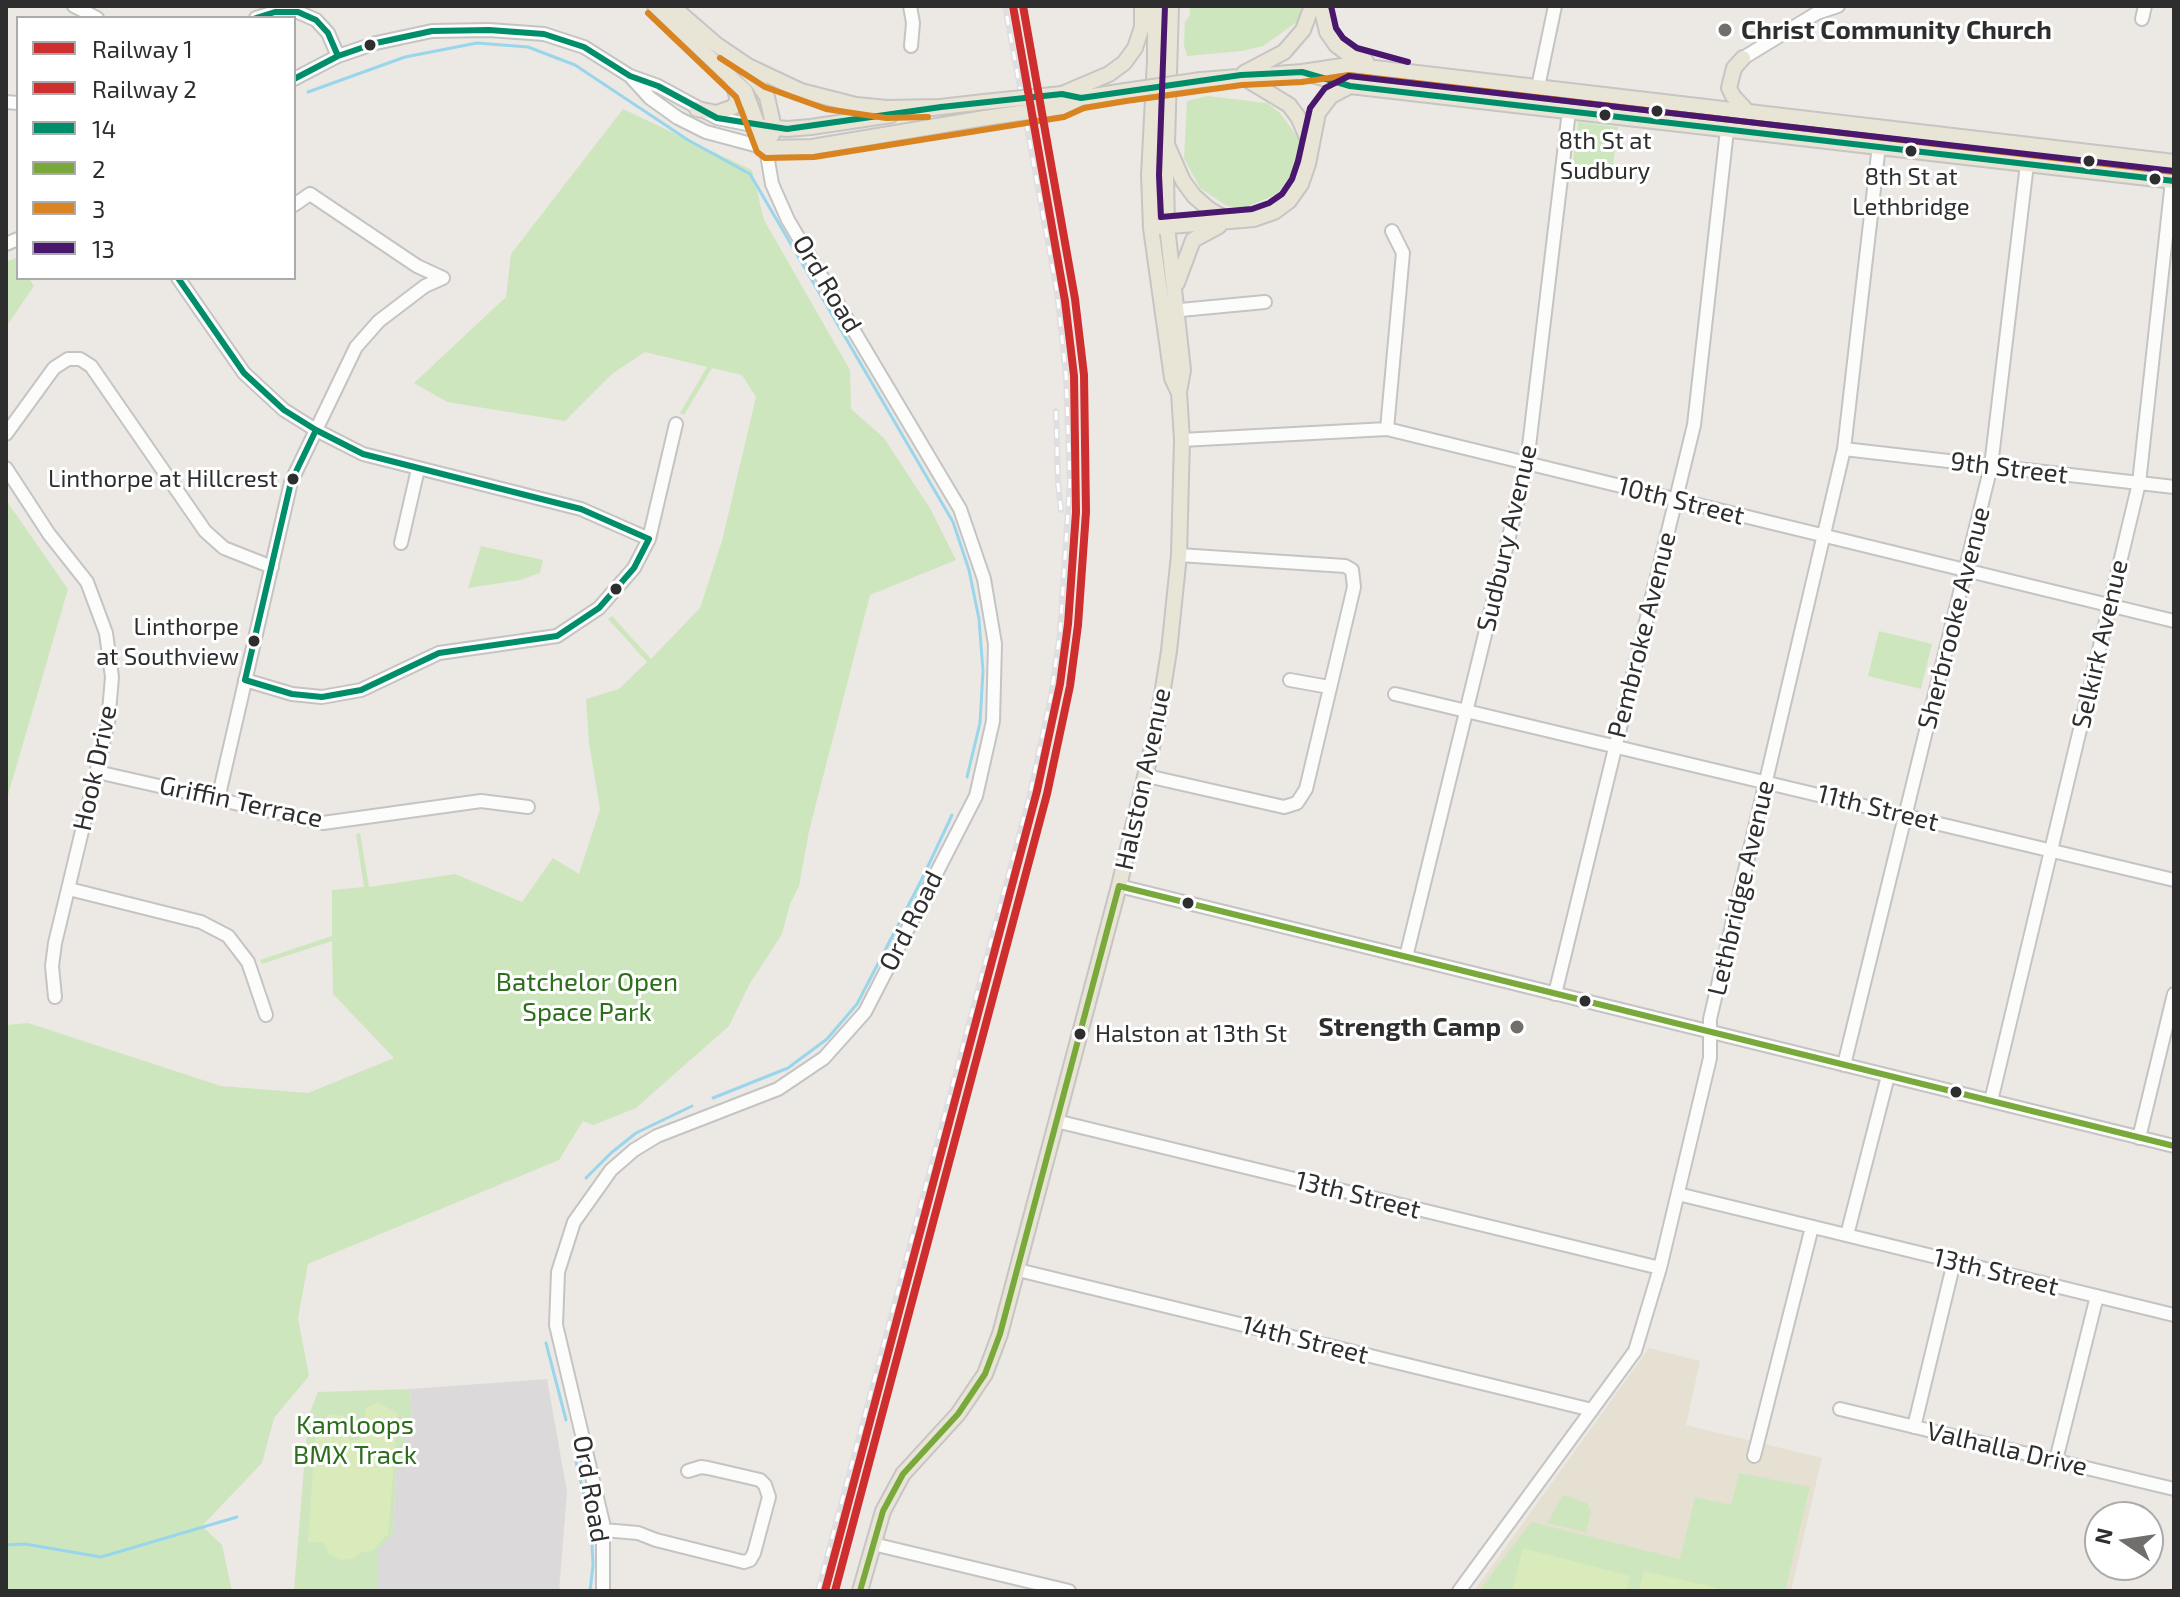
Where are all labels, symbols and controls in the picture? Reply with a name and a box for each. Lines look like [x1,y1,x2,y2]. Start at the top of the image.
place label: Christ Community Church [1741,14,2052,46]
legend [16,16,296,280]
marker: Christ Community Church [1716,21,1734,39]
text: Railway 1 [92,34,193,63]
unlabelled marker [362,37,378,53]
text: Railway 2 [92,74,197,103]
unlabelled marker [1649,103,1665,119]
marker: 8th St at Sudbury [1597,107,1613,123]
text: 14 [92,114,116,143]
place label: 8th St at Sudbury [1558,127,1652,183]
marker: 8th St at Lethbridge [1903,143,1919,159]
unlabelled marker [2081,153,2097,169]
text: 2 [92,154,106,183]
place label: 8th St at Lethbridge [1852,163,1970,219]
unlabelled marker [2147,171,2163,187]
text: 3 [92,194,105,223]
street label: Ord Road [786,230,868,338]
text: 13 [92,234,115,263]
street label: Sudbury Avenue [1470,441,1544,635]
street label: 9th Street [1949,445,2069,491]
place label: Linthorpe at Hillcrest [48,465,278,493]
street label: 10th Street [1615,470,1747,532]
marker: Linthorpe at Hillcrest [285,471,301,487]
street label: Sherbrooke Avenue [1911,503,1997,733]
street label: Pembroke Avenue [1601,529,1683,741]
street label: Selkirk Avenue [2065,556,2135,732]
unlabelled marker [608,581,624,597]
place label: Linthorpe at Southview [96,613,239,669]
marker: Linthorpe at Southview [246,633,262,649]
street label: Halston Avenue [1108,685,1178,873]
street label: Hook Drive [66,702,124,834]
street label: Griffin Terrace [157,769,325,835]
street label: Lethbridge Avenue [1701,777,1781,999]
street label: 11th Street [1814,778,1942,838]
street label: Ord Road [873,866,949,976]
unlabelled marker [1180,895,1196,911]
park label: Batchelor Open Space Park [496,966,678,1028]
unlabelled marker [1577,993,1593,1009]
place label: Strength Camp [1318,1011,1501,1043]
marker: Strength Camp [1508,1018,1526,1036]
place label: Halston at 13th St [1095,1020,1287,1048]
marker: Halston at 13th St [1072,1026,1088,1042]
unlabelled marker [1948,1084,1964,1100]
street label: 13th Street [1292,1164,1424,1226]
street label: 13th Street [1930,1241,2062,1303]
street label: 14th Street [1238,1309,1372,1371]
park label: Kamloops BMX Track [293,1409,417,1470]
street label: Valhalla Drive [1924,1415,2090,1483]
street label: Ord Road [566,1433,616,1545]
north arrow [2084,1501,2164,1581]
text: N [2088,1525,2117,1547]

